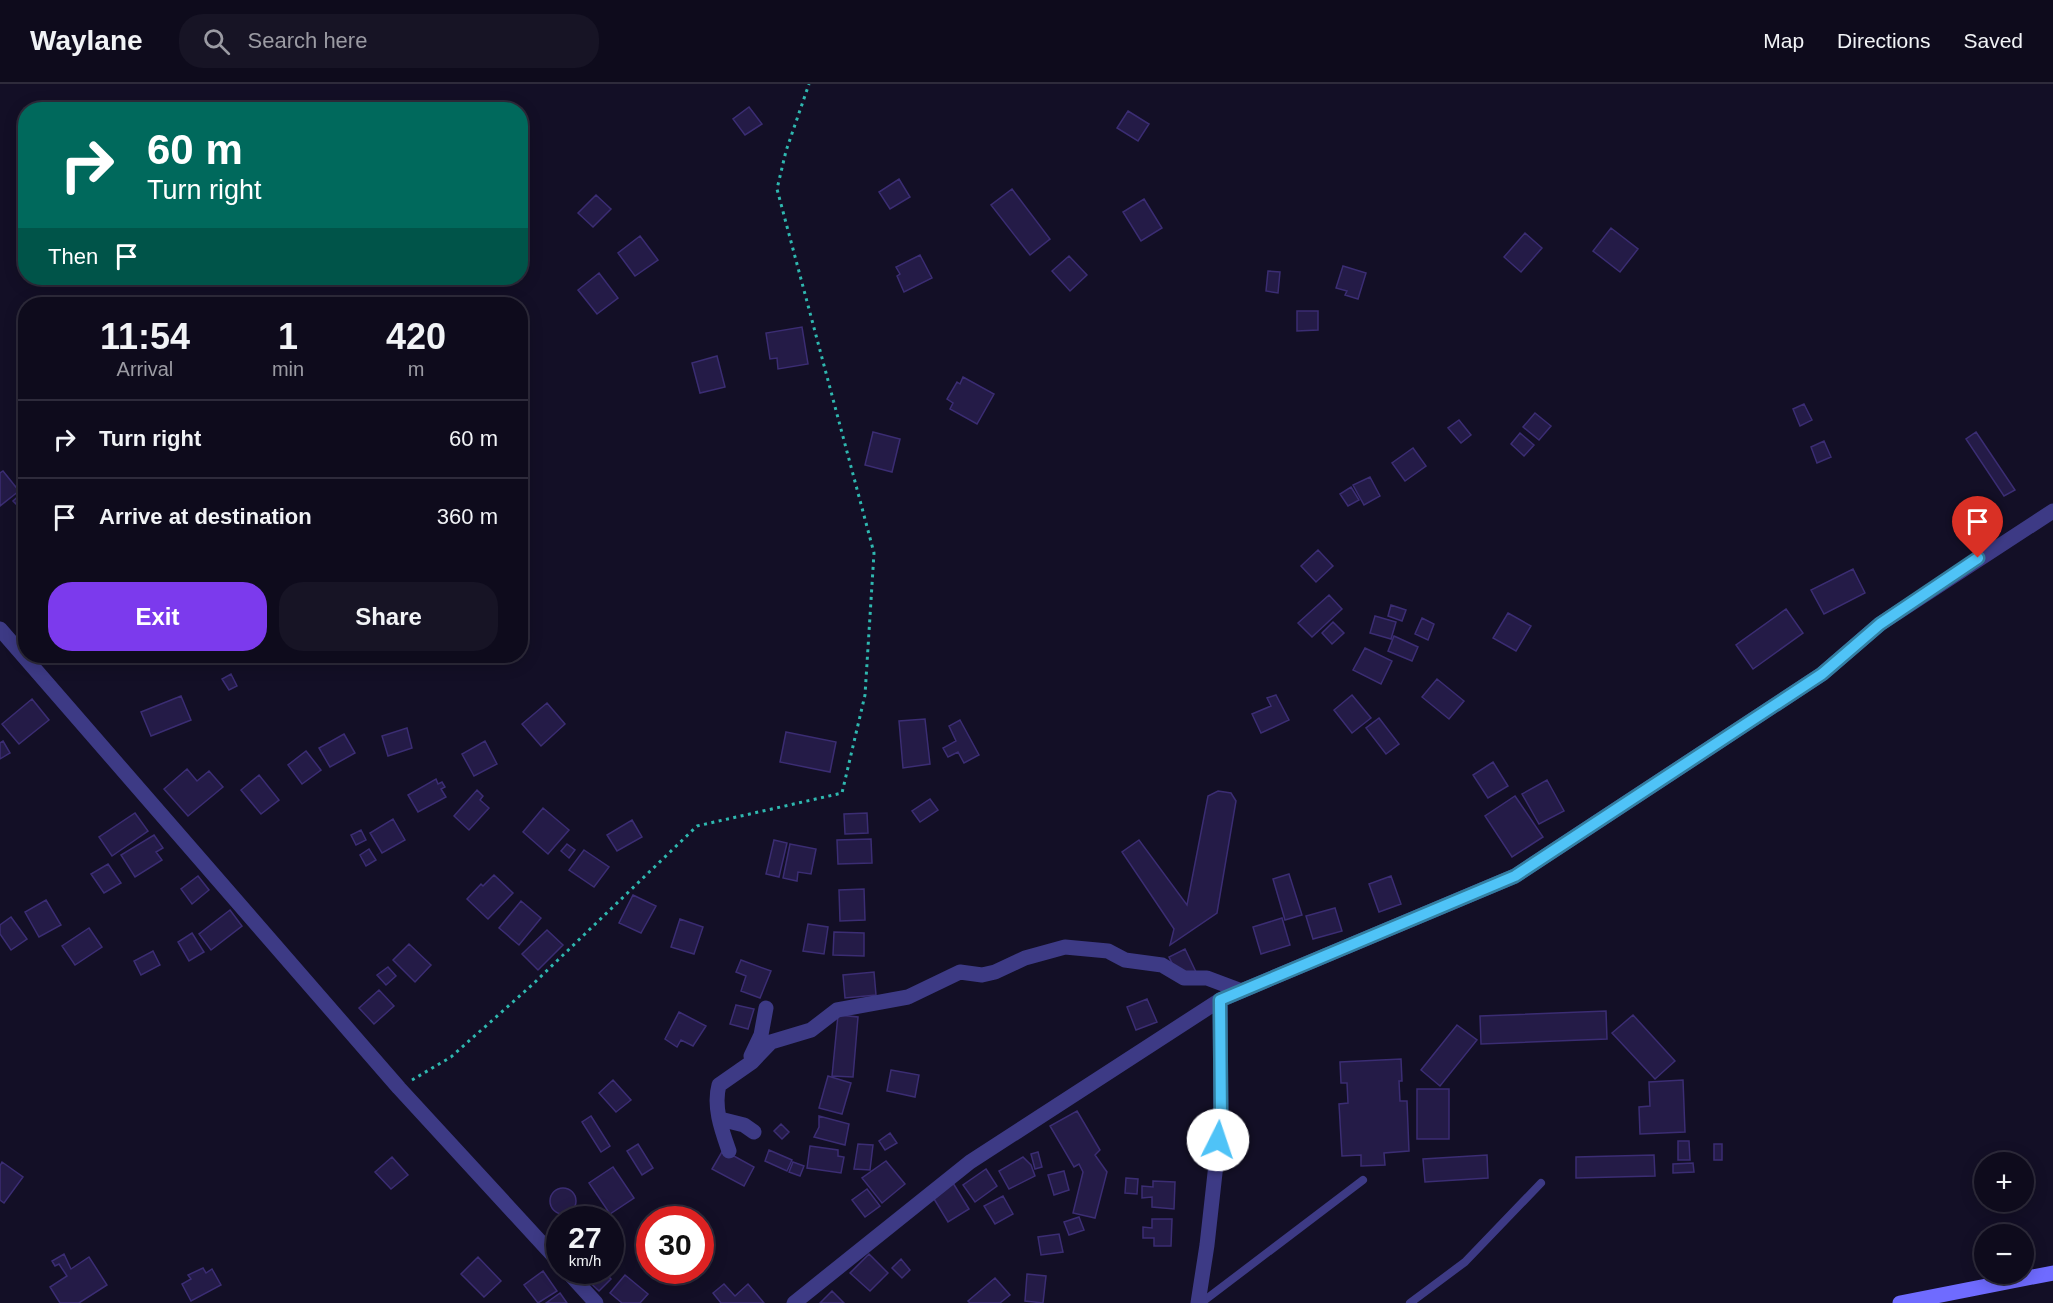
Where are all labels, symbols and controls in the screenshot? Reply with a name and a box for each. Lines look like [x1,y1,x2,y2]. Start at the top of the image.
search box [179,14,599,68]
text: Waylane [30,25,143,56]
icon: search [200,25,233,58]
text: Search here [248,28,367,53]
text: Map [1763,29,1804,52]
text: Directions [1837,29,1930,52]
text: Saved [1963,29,2023,52]
icon: right [48,126,126,204]
text: 60 m [147,126,243,173]
text: Turn right [147,175,262,205]
icon: arrive [110,240,143,273]
text: Then [48,244,98,269]
text: 11:54 [100,316,190,357]
text: 1 [278,316,298,357]
text: 420 [386,316,446,357]
text: Arrival [117,358,173,380]
text: min [272,358,304,380]
text: m [408,358,424,380]
icon: right [48,423,81,456]
text: Turn right [99,426,201,451]
text: 60 m [449,426,498,451]
pin [1952,496,2003,558]
icon: arrive [48,501,81,534]
text: Arrive at destination [99,504,312,529]
text: 360 m [437,504,498,529]
icon: arrive [1961,505,1994,538]
button: Exit [48,582,267,651]
button: Share [279,582,498,651]
position arrow [1186,1108,1250,1172]
map controls [1974,1152,2034,1284]
button: + [1974,1152,2034,1212]
speed limit sign: 30 [636,1206,714,1284]
text: 27 [568,1221,602,1254]
button: − [1974,1224,2034,1284]
text: km/h [569,1252,601,1269]

